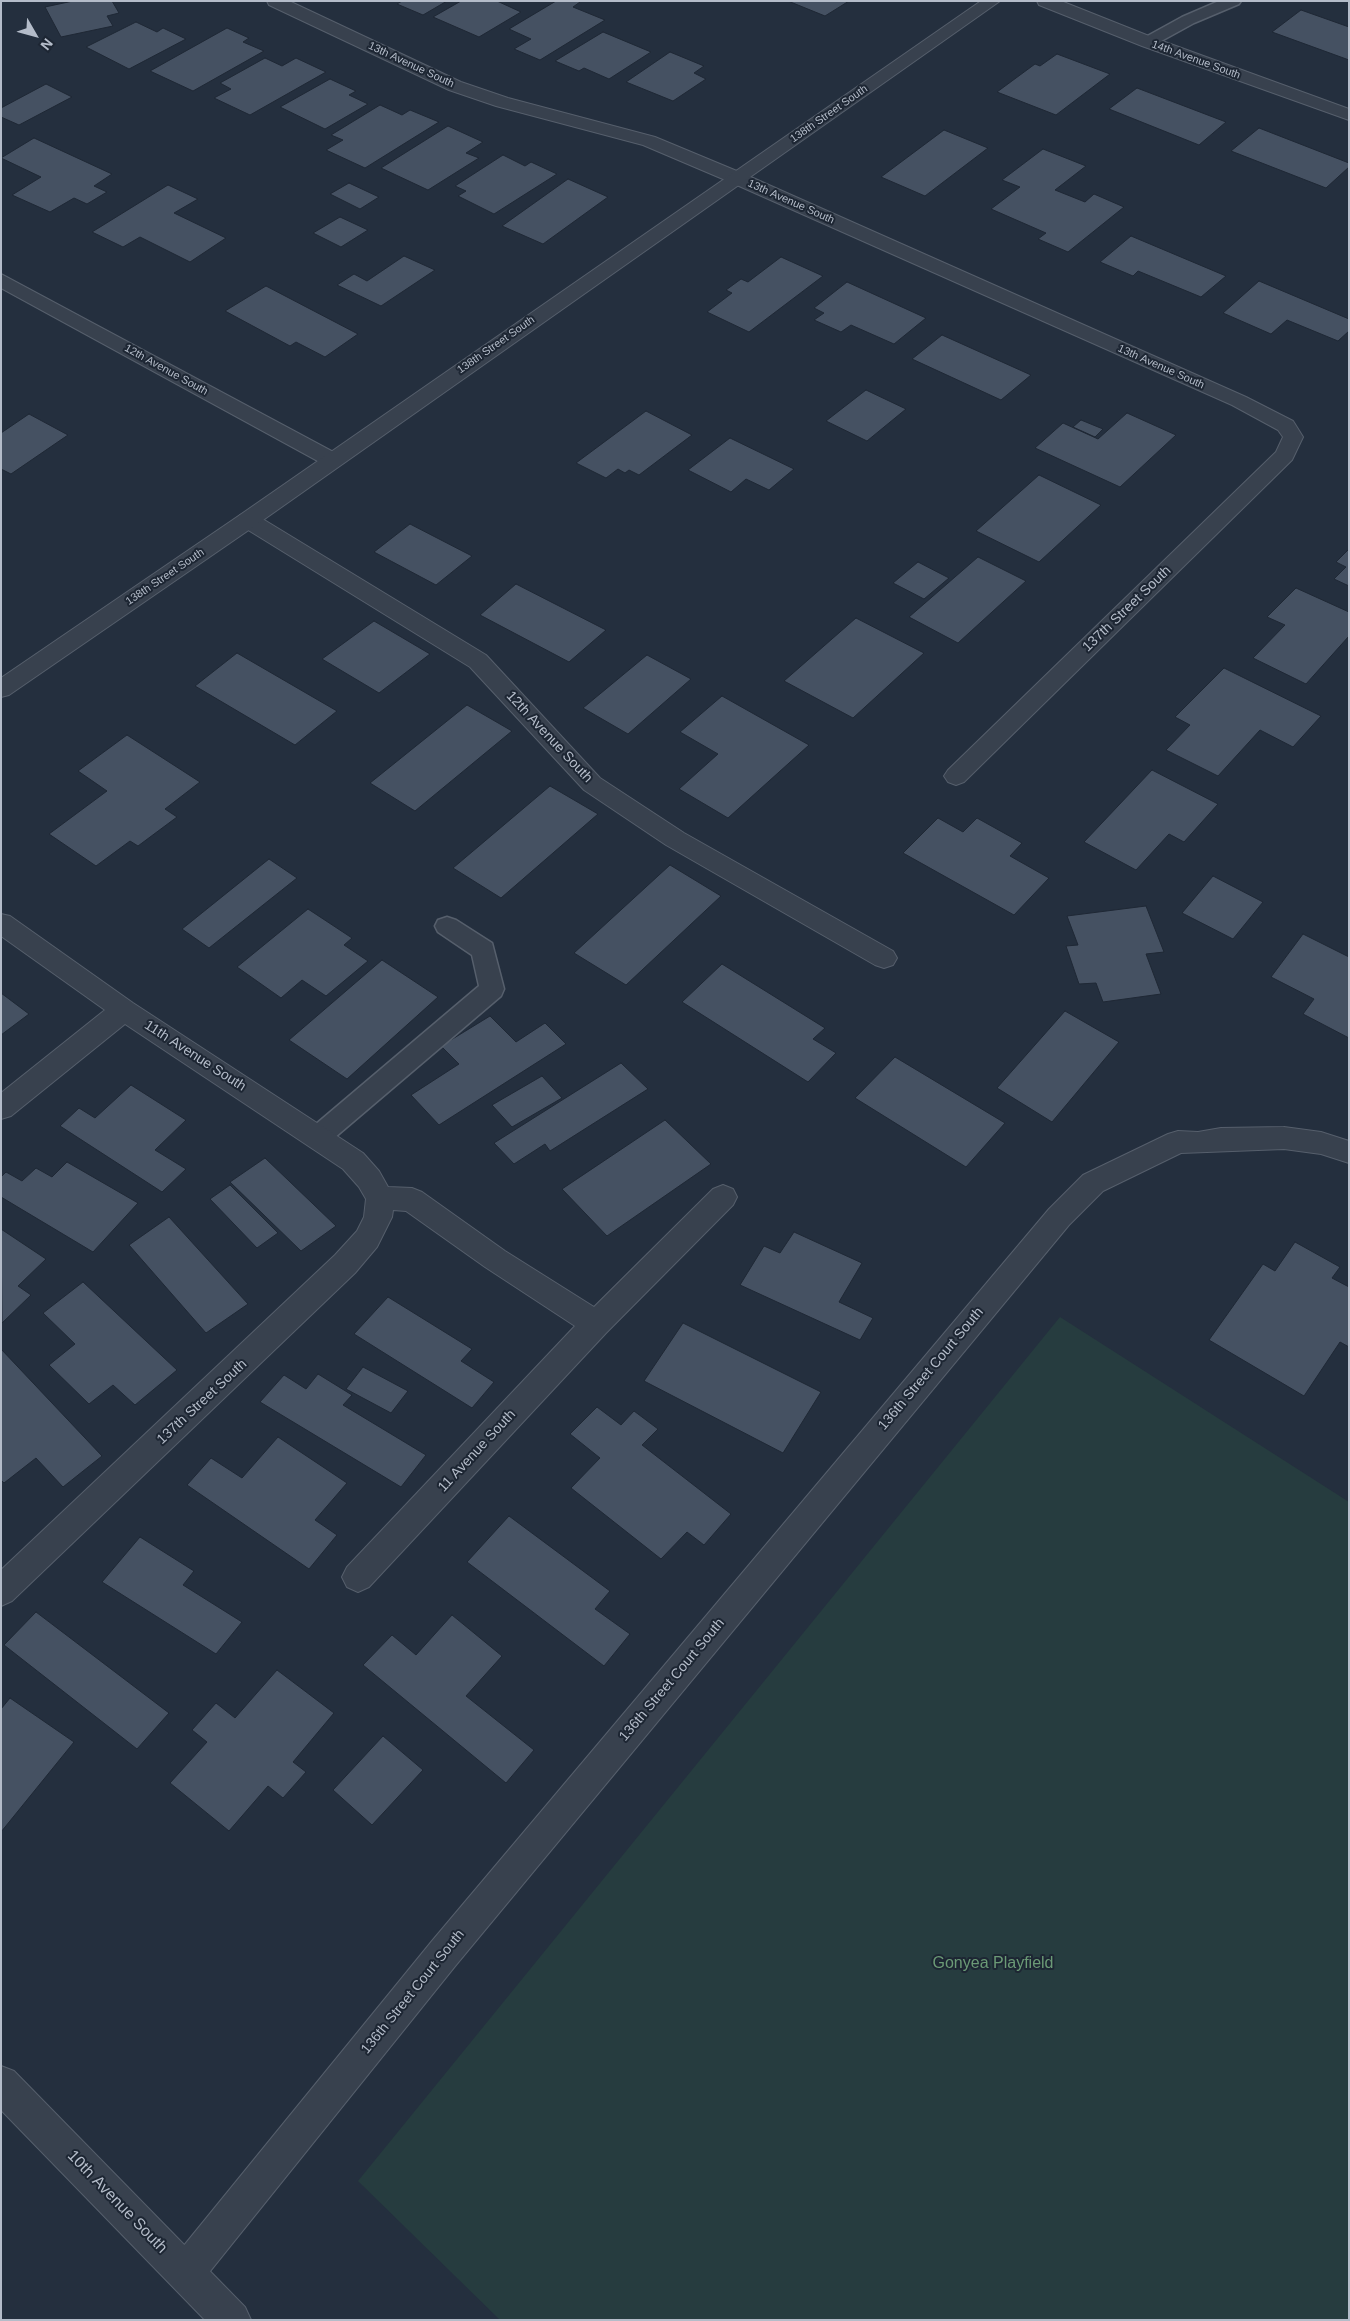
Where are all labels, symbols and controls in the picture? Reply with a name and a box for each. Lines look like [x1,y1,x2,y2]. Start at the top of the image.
north arrow [10,10,60,60]
text: N [37,35,56,53]
street label: 14th Avenue South [1150,38,1242,82]
street label: 13th Avenue South [366,39,456,91]
street label: 138th Street South [788,82,870,146]
street label: 13th Avenue South [746,177,836,227]
street label: 138th Street South [455,313,537,377]
street label: 12th Avenue South [122,342,210,398]
street label: 13th Avenue South [1116,342,1206,392]
street label: 138th Street South [123,546,207,608]
street label: 137th Street South [1079,562,1175,656]
street label: 12th Avenue South [502,688,596,786]
street label: 11th Avenue South [141,1017,249,1095]
street label: 136th Street Court South [875,1304,987,1434]
street label: 137th Street South [154,1356,250,1448]
street label: 11 Avenue South [435,1406,519,1496]
street label: 136th Street Court South [616,1615,728,1745]
street label: 136th Street Court South [358,1927,468,2057]
park label: Gonyea Playfield [933,1954,1053,1974]
street label: 10th Avenue South [63,2146,171,2258]

